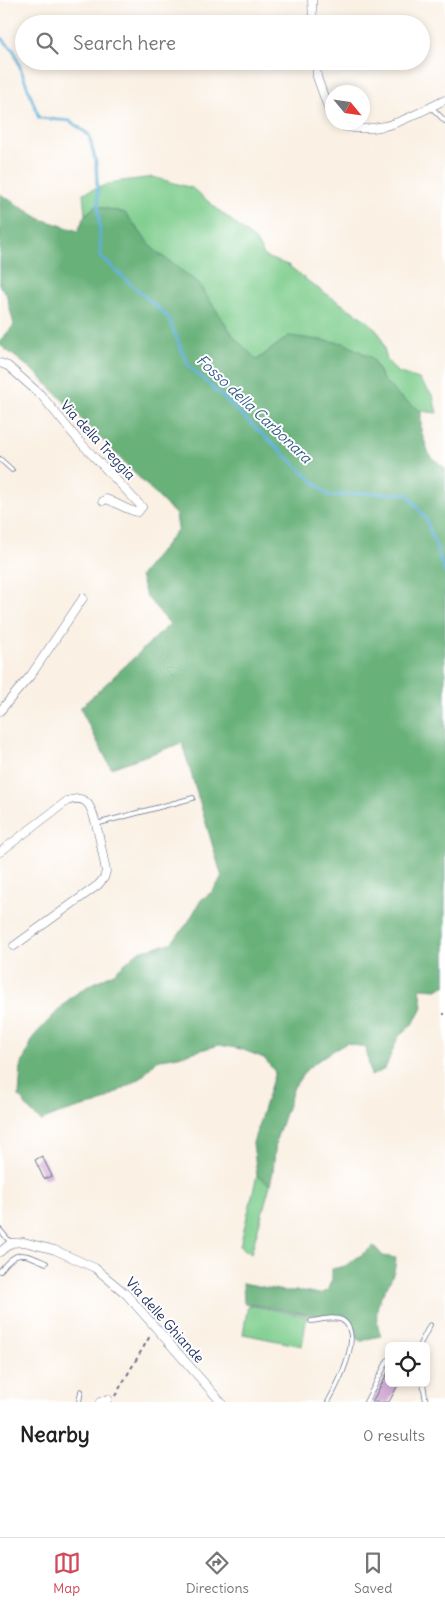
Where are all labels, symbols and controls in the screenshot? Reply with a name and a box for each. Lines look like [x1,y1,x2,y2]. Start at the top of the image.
search box [15,15,430,70]
icon: search [33,29,61,57]
text: Search here [73,31,176,55]
north arrow [325,85,370,130]
water label: Fosso della Carbonara [193,350,317,468]
street label: Via della Treggia [56,396,140,484]
street label: Via delle Ghiande [122,1273,208,1367]
map controls [385,1342,430,1387]
button: locate [385,1342,430,1387]
text: Nearby [20,1421,90,1448]
text: 0 results [363,1425,425,1445]
tab: Map [53,1549,81,1597]
tab: Directions [186,1549,249,1597]
tab: Saved [354,1549,392,1597]

